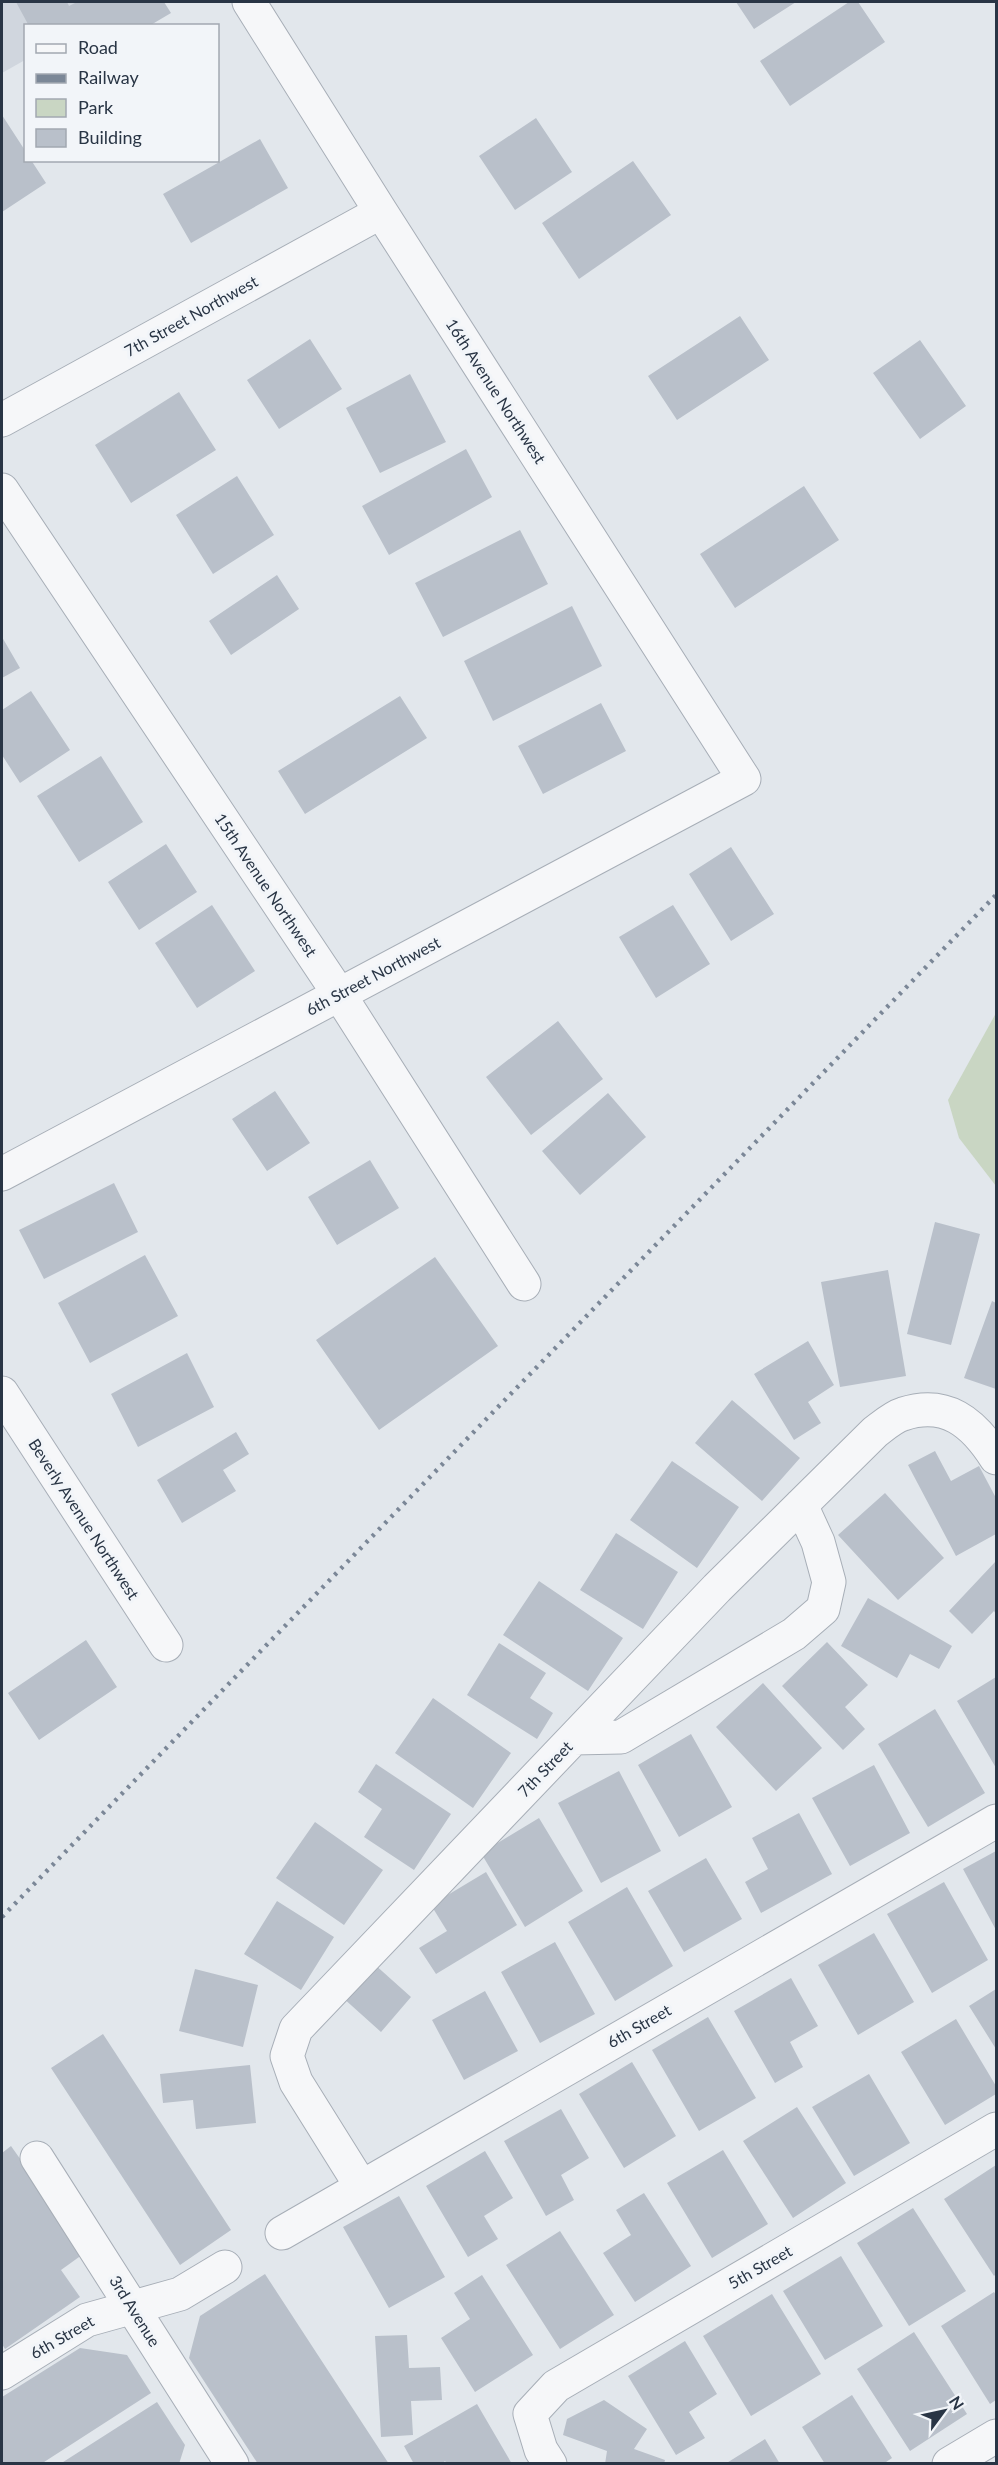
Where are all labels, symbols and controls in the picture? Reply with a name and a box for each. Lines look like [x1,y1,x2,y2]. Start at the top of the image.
legend [24,24,219,162]
text: Road [78,36,118,58]
text: Railway [78,66,139,88]
text: Park [78,96,114,118]
text: Building [78,126,142,148]
street label: 7th Street Northwest [121,271,261,360]
street label: 16th Avenue Northwest [442,315,551,467]
street label: 15th Avenue Northwest [211,809,322,960]
street label: 6th Street Northwest [302,932,443,1019]
street label: Beverly Avenue Northwest [25,1435,144,1603]
street label: 7th Street [513,1737,576,1800]
street label: 6th Street [604,2000,674,2051]
street label: 5th Street [725,2241,795,2292]
street label: 3rd Avenue [106,2272,165,2350]
street label: 6th Street [27,2311,97,2362]
north arrow [914,2381,974,2441]
text: N [946,2392,968,2413]

